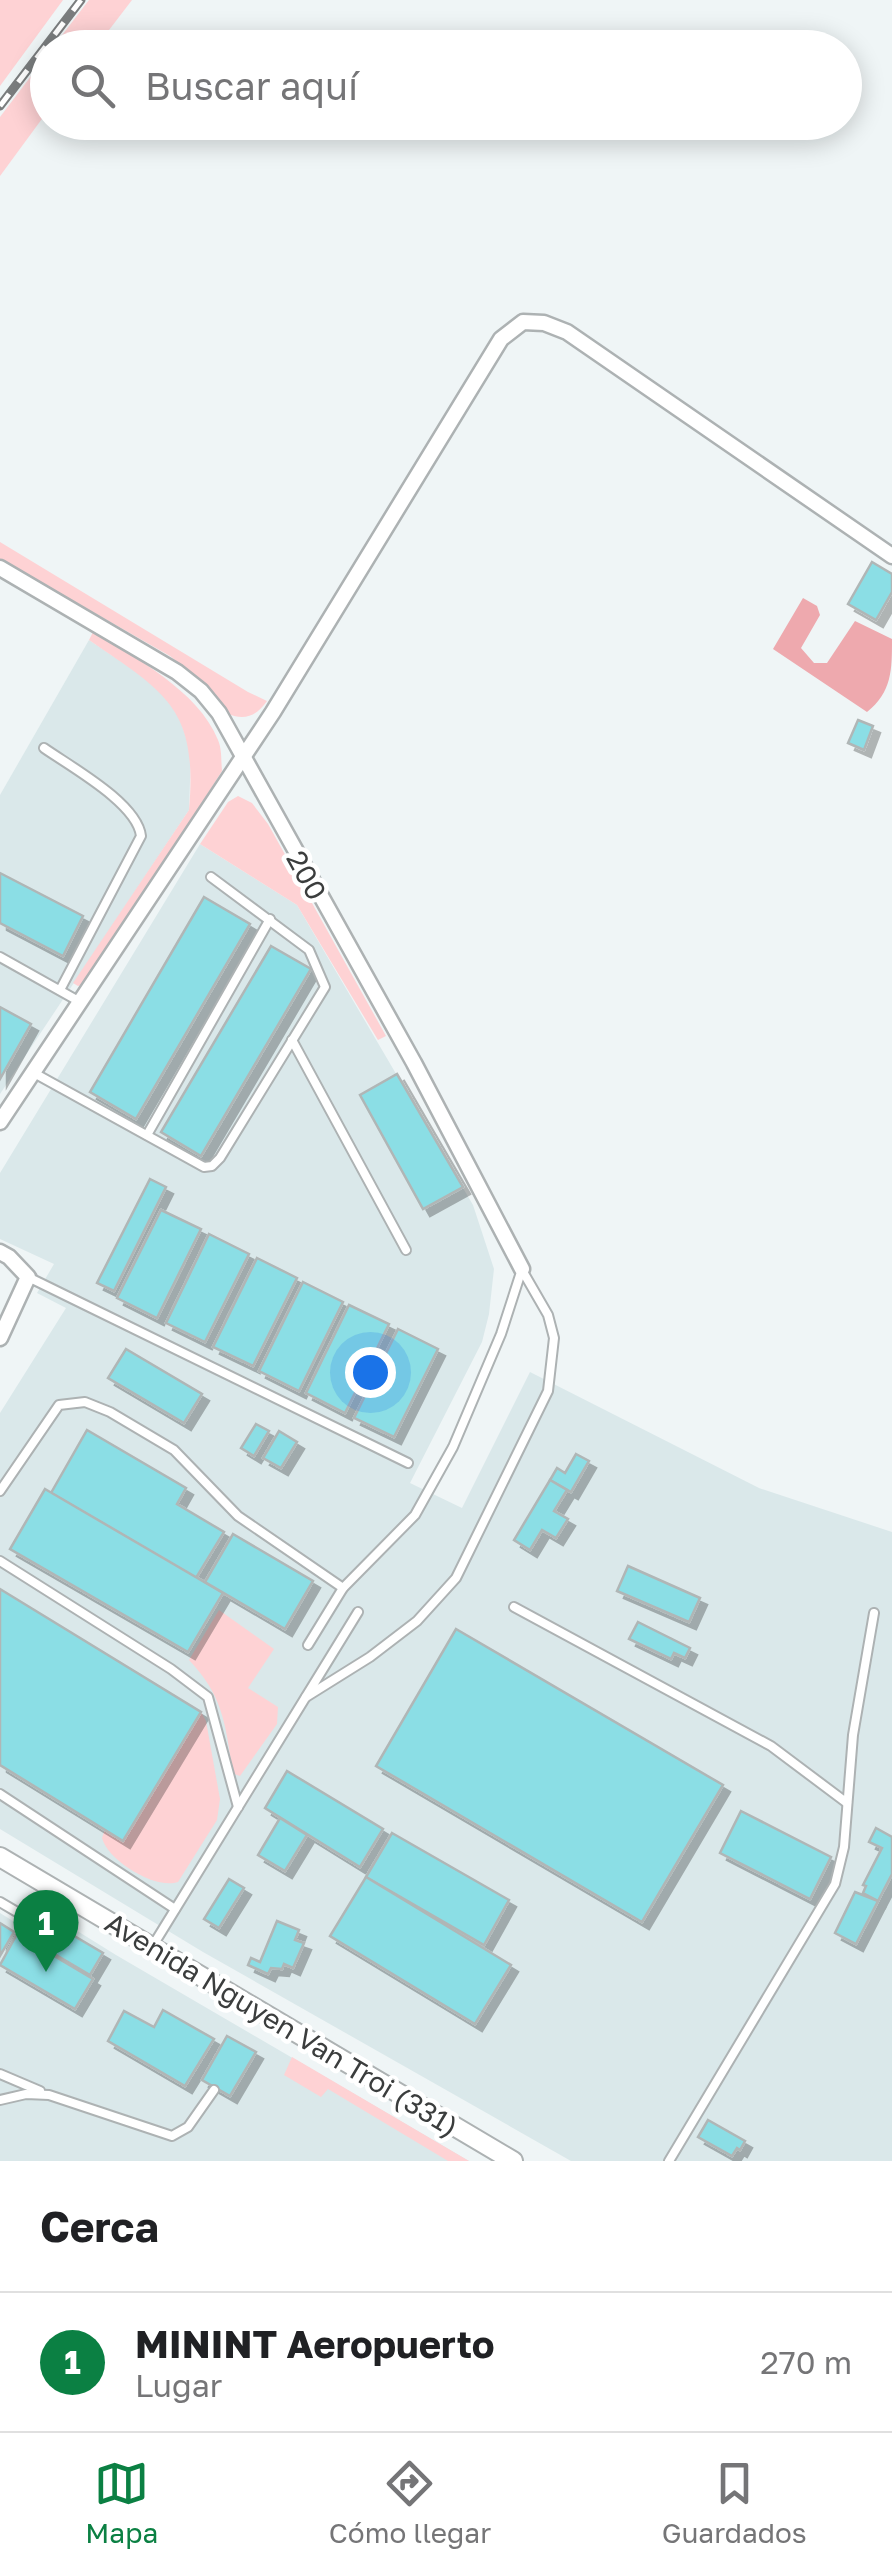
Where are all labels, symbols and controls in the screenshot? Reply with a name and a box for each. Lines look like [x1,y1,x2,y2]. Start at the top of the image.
search box [30,30,862,140]
icon: search [65,58,120,113]
text: Buscar aquí [145,63,358,108]
street label: 200 [280,845,334,905]
your location [345,1347,396,1398]
pin: 1 [13,1890,78,1972]
street label: Avenida Nguyen Van Troi (331) [100,1905,464,2143]
text: Cerca [40,2201,159,2251]
text: MININT Aeropuerto [135,2321,495,2366]
text: 1 [64,2343,81,2381]
text: 270 m [760,2343,852,2381]
text: Lugar [135,2366,222,2404]
tab: Mapa [85,2456,158,2549]
tab: Cómo llegar [329,2456,491,2549]
tab: Guardados [662,2456,807,2549]

